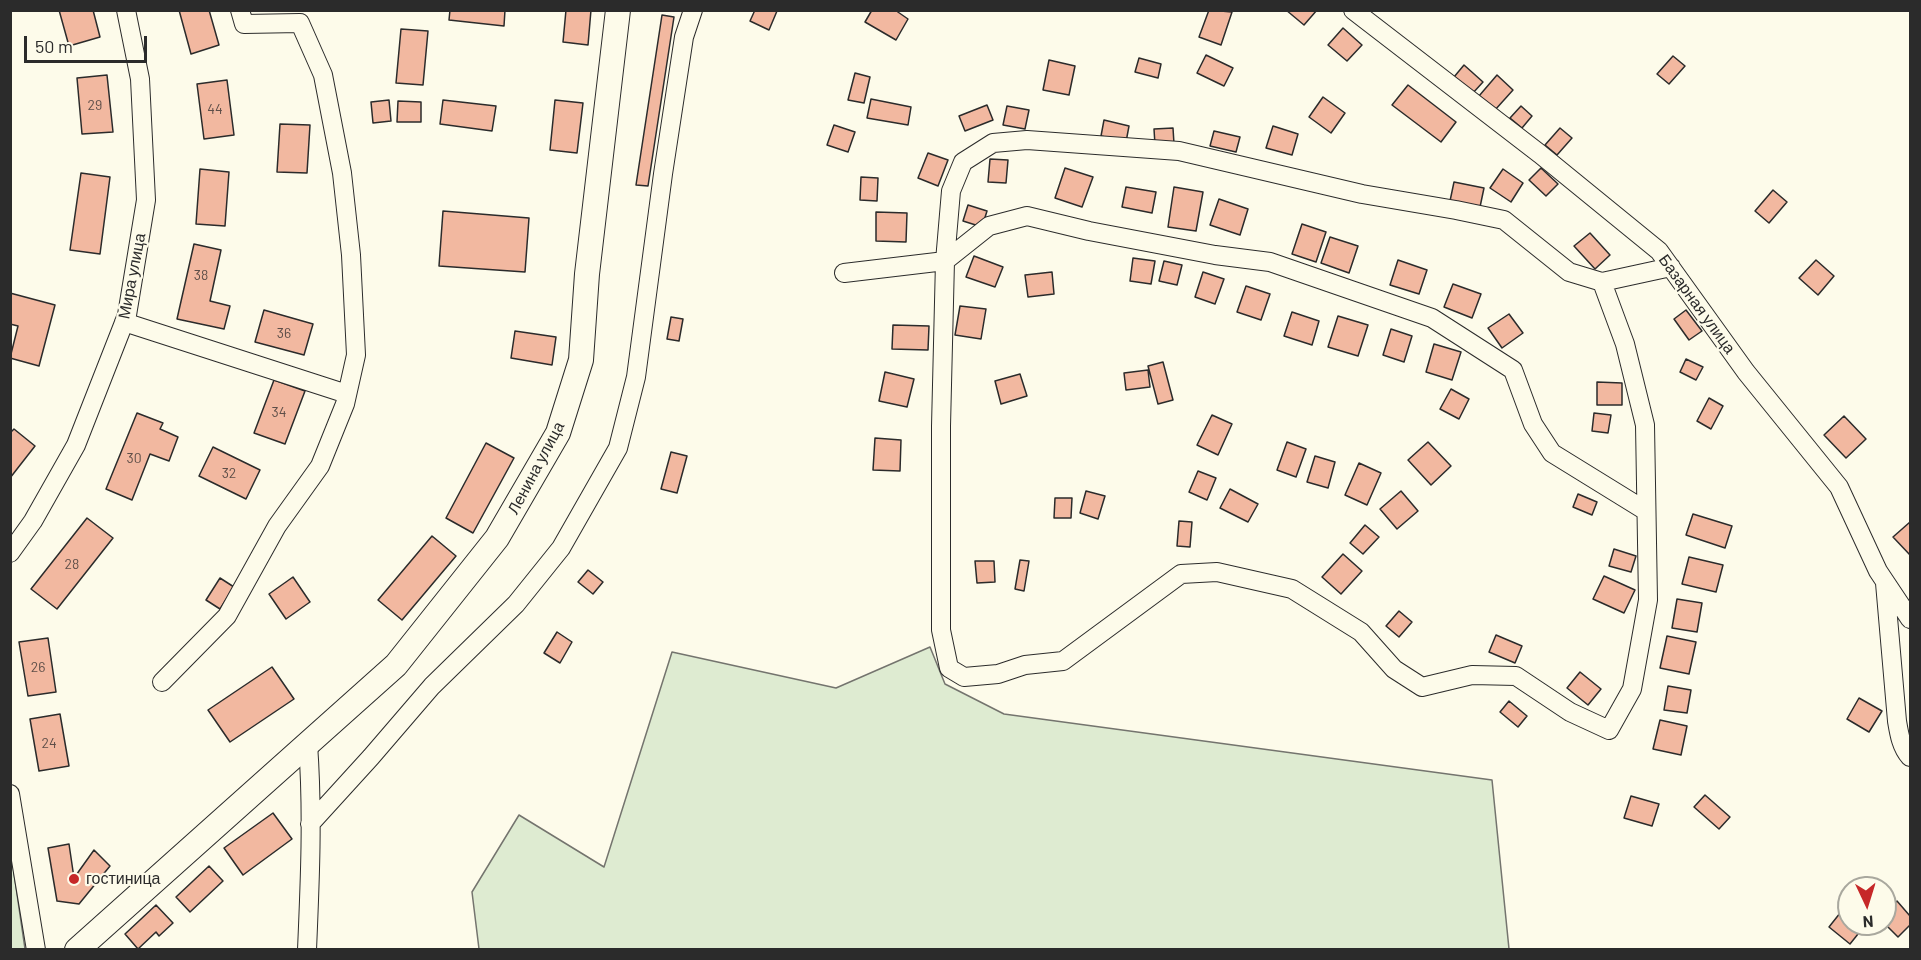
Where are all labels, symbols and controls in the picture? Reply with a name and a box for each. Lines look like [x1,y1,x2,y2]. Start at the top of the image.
scale bar [27,24,150,62]
text: 50 m [35,35,73,57]
house number: 29 [88,97,102,113]
house number: 44 [207,101,223,117]
street label: Мира улица [114,231,150,321]
street label: Базарная улица [1655,251,1739,357]
house number: 38 [194,267,208,283]
house number: 36 [277,325,291,341]
house number: 34 [272,404,286,420]
street label: Ленина улица [504,418,568,518]
house number: 30 [126,450,142,466]
house number: 32 [222,465,236,481]
house number: 28 [65,556,79,572]
house number: 26 [31,659,45,675]
house number: 24 [41,735,57,751]
place label: гостиница [86,869,160,889]
marker: гостиница [67,872,81,886]
north arrow [1837,876,1897,936]
text: N [1862,913,1874,932]

